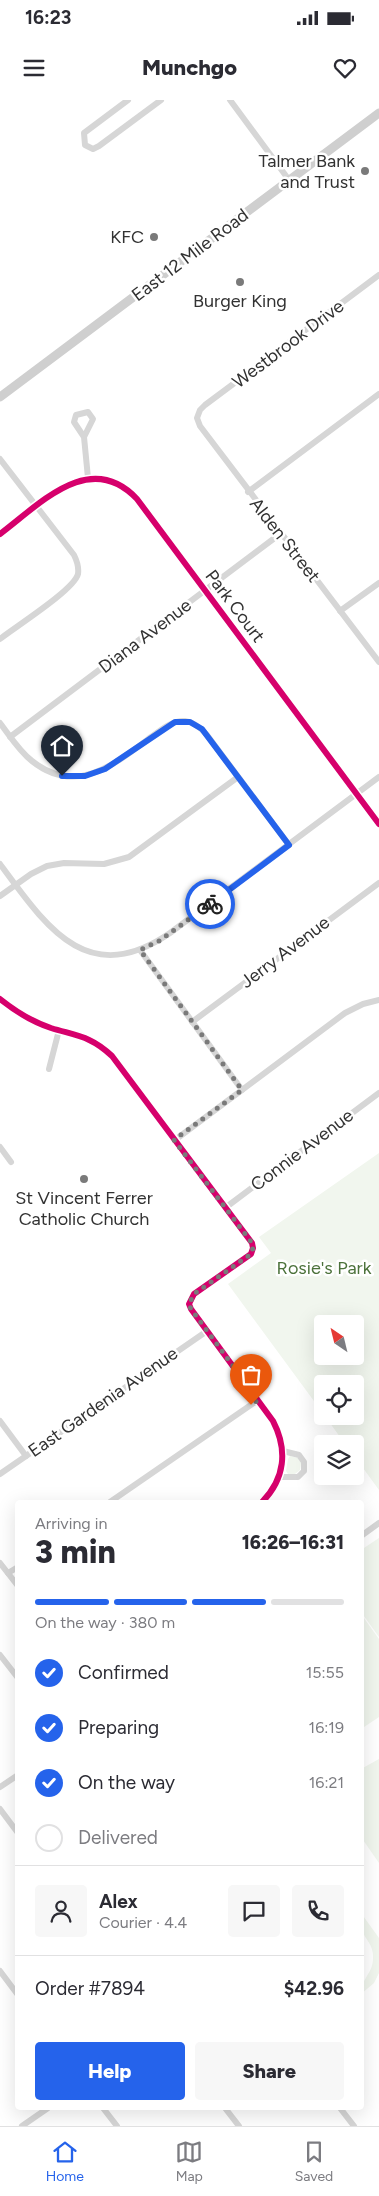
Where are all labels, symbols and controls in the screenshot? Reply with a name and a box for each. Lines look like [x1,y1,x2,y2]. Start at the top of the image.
text: 16:23 [25,6,71,29]
icon: menu [20,54,48,82]
text: Munchgo [142,54,237,81]
icon: heart [331,54,359,82]
place label: Talmer Bank and Trust [258,150,355,193]
marker: Talmer Bank and Trust [359,165,371,177]
street label: East 12 Mile Road [127,204,253,306]
place label: KFC [110,226,144,248]
marker: KFC [148,231,160,243]
marker: Burger King [234,276,246,288]
place label: Burger King [193,290,287,312]
street label: Westbrook Drive [228,295,348,393]
street label: Alden Street [245,493,325,587]
street label: Park Court [201,565,269,647]
street label: Diana Avenue [94,594,196,678]
pin [41,725,83,776]
icon: home [48,732,76,760]
courier [185,879,235,929]
icon: bike [196,890,224,918]
street label: Jerry Avenue [236,911,334,993]
street label: Connie Avenue [246,1104,358,1196]
marker: St Vincent Ferrer Catholic Church [78,1173,90,1185]
place label: St Vincent Ferrer Catholic Church [15,1187,153,1230]
park label: Rosie's Park [277,1257,372,1279]
north arrow [314,1315,364,1365]
map controls [314,1315,364,1485]
street label: East Gardenia Avenue [24,1342,182,1462]
pin [230,1354,272,1405]
icon: bag [237,1361,265,1389]
button: locate [314,1375,364,1425]
button: layers [314,1435,364,1485]
text: Arriving in [35,1514,107,1533]
text: 16:26–16:31 [242,1531,344,1554]
text: 3 min [35,1533,116,1571]
text: On the way · 380 m [35,1613,175,1632]
icon: check [35,1659,63,1687]
text: Confirmed [78,1661,169,1684]
text: 15:55 [306,1663,344,1682]
icon: check [35,1714,63,1742]
text: Preparing [78,1716,159,1739]
text: 16:19 [309,1718,344,1737]
icon: check [35,1769,63,1797]
text: On the way [78,1771,175,1794]
text: 16:21 [309,1773,344,1792]
text: Delivered [78,1826,158,1849]
button: person [35,1885,87,1937]
button: chat [228,1885,280,1937]
button: phone [292,1885,344,1937]
text: Alex [99,1890,138,1913]
text: Courier · 4.4 [99,1913,187,1932]
text: Order #7894 [35,1977,145,2000]
text: $42.96 [284,1977,344,2000]
button: Help [35,2042,185,2100]
button: Share [195,2042,344,2100]
tab: Home [46,2138,84,2185]
tab: Map [175,2138,203,2185]
tab: Saved [295,2138,333,2185]

